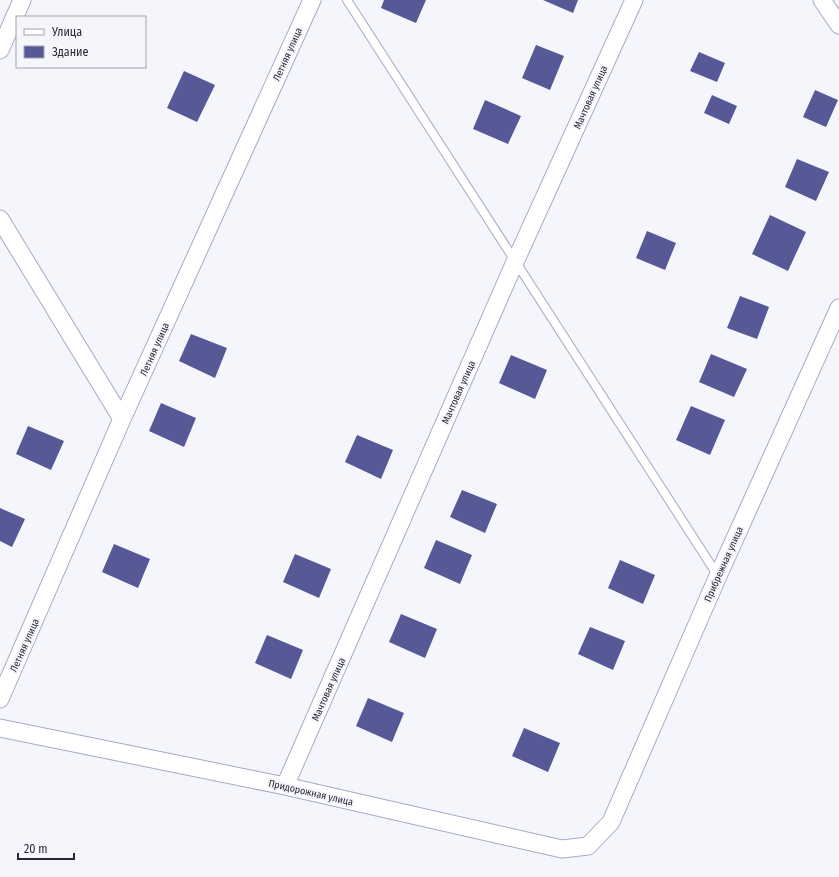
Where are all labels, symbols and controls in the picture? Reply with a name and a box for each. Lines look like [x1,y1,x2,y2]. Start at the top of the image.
legend [16,16,146,68]
text: Улица [51,25,82,39]
street label: Летняя улица [271,26,305,83]
text: Здание [52,45,88,59]
street label: Мачтовая улица [572,64,610,131]
street label: Летняя улица [138,321,172,378]
street label: Мачтовая улица [440,359,478,426]
street label: Прибрежная улица [702,525,746,604]
street label: Летняя улица [8,617,42,674]
street label: Мачтовая улица [310,656,348,723]
street label: Придорожная улица [267,777,354,809]
scale bar [18,835,74,861]
text: 20 m [24,842,48,856]

